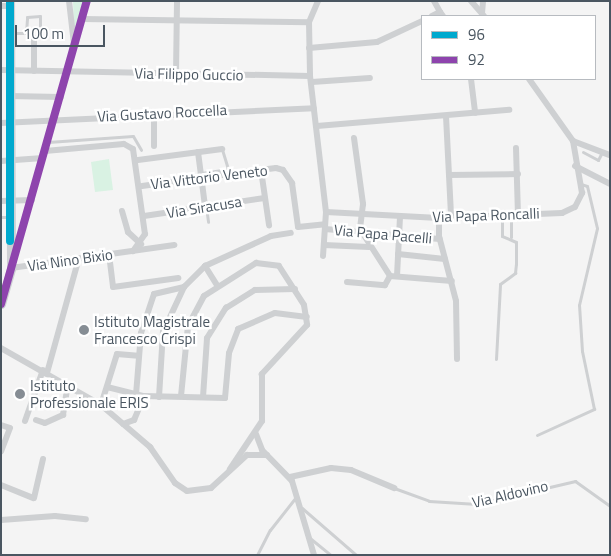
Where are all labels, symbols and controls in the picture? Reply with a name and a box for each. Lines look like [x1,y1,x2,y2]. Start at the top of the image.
scale bar [18,15,108,47]
legend [421,15,596,80]
text: 100 m [23,22,64,45]
text: 96 [468,23,485,46]
text: 92 [468,48,485,71]
street label: Via Filippo Guccio [134,64,244,84]
street label: Via Gustavo Roccella [97,101,227,125]
street label: Via Vittorio Veneto [150,161,268,193]
street label: Via Siracusa [165,192,243,222]
street label: Via Papa Roncalli [432,204,540,226]
street label: Via Papa Pacelli [333,221,433,247]
street label: Via Nino Bixio [26,245,114,275]
place label: Istituto Magistrale Francesco Crispi [94,312,210,347]
marker: Istituto Magistrale Francesco Crispi [78,324,90,336]
place label: Istituto Professionale ERIS [30,376,149,411]
marker: Istituto Professionale ERIS [14,388,26,400]
street label: Via Aldovino [470,477,550,511]

